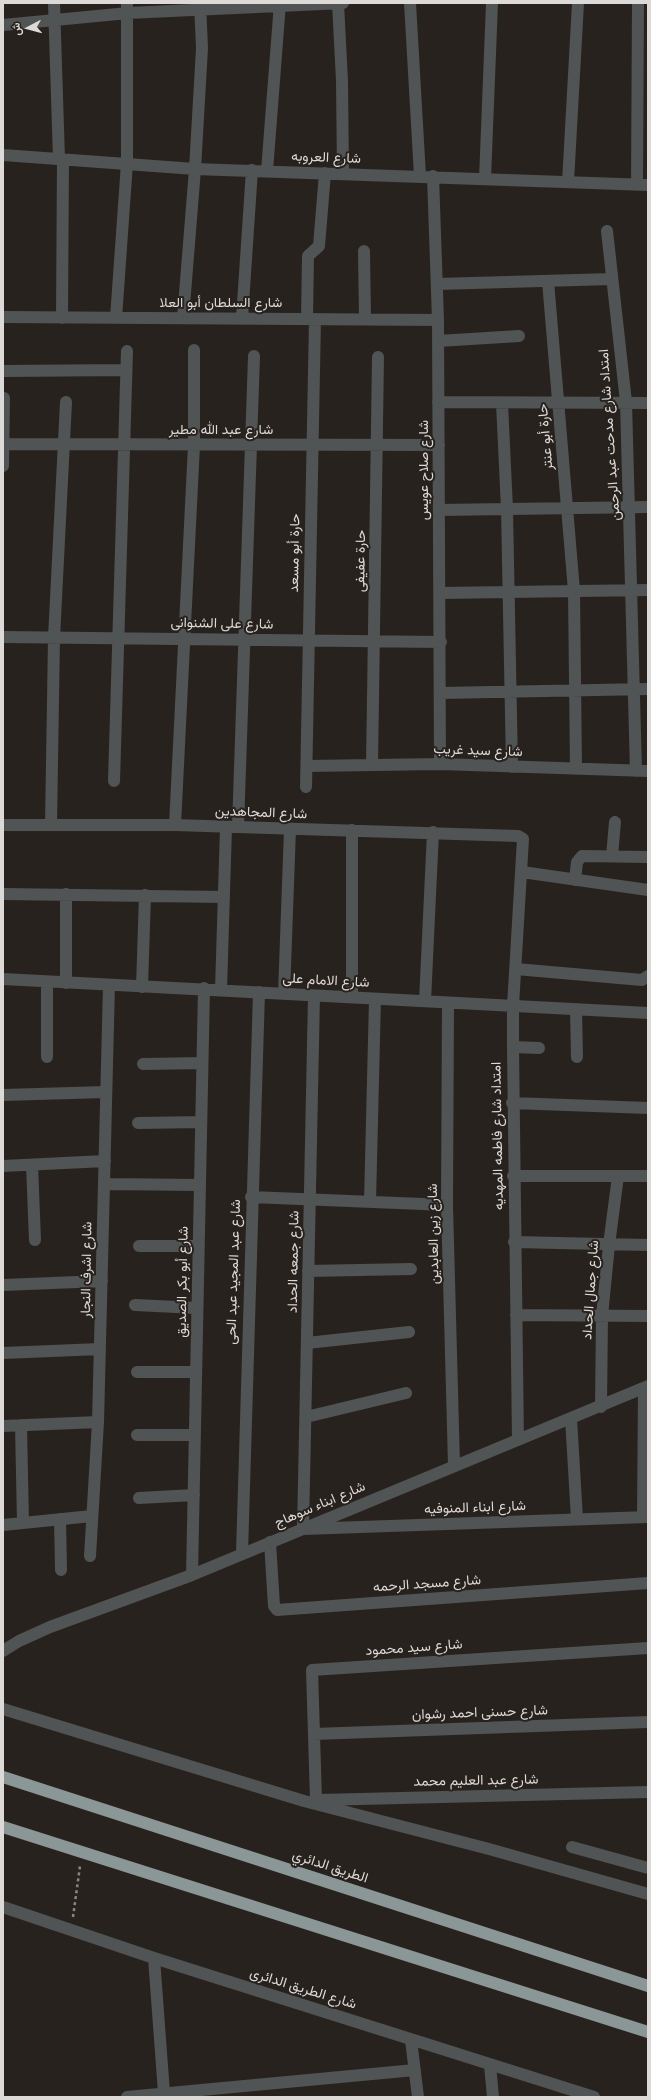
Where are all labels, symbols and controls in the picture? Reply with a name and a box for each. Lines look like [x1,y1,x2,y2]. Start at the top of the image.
north arrow [8,8,48,48]
text: ش [8,22,24,37]
street label: شارع العروبه [291,148,361,168]
street label: شارع السلطان أبو العلا [160,295,282,311]
street label: امتداد شارع مدحت عبد الرحمن [596,349,624,521]
street label: حارة أبو عنتر [535,403,557,471]
street label: شارع صلاح عويس [416,420,432,520]
street label: شارع عبد الله مطير [169,422,273,438]
street label: حارة أبو مسعد [286,513,304,593]
street label: حارة عفيفى [352,530,370,592]
street label: شارع على الشنوانى [170,615,274,633]
street label: شارع سيد غريب [433,741,523,761]
street label: شارع المجاهدين [214,803,308,823]
street label: شارع الامام على [282,970,370,992]
street label: امتداد شارع فاطمه المهديه [488,1062,508,1210]
street label: شارع زين العابدين [425,1183,443,1285]
street label: شارع عبد المجيد عبد الحى [223,1199,245,1345]
street label: شارع جمعه الحداد [285,1211,303,1313]
street label: شارع اشرف النجار [78,1222,96,1318]
street label: شارع أبو بكر الصديق [174,1226,192,1338]
street label: شارع جمال الحداد [579,1240,603,1340]
street label: شارع ابناء سوهاج [272,1478,368,1532]
street label: شارع ابناء المنوفيه [424,1498,526,1518]
street label: شارع مسجد الرحمه [372,1572,482,1596]
street label: شارع سيد محمود [365,1636,463,1660]
street label: شارع حسنى احمد رشوان [412,1702,548,1724]
street label: شارع عبد العليم محمد [413,1772,539,1790]
street label: الطريق الدائري [290,1847,370,1887]
street label: شارع الطريق الدائرى [248,1965,358,2013]

